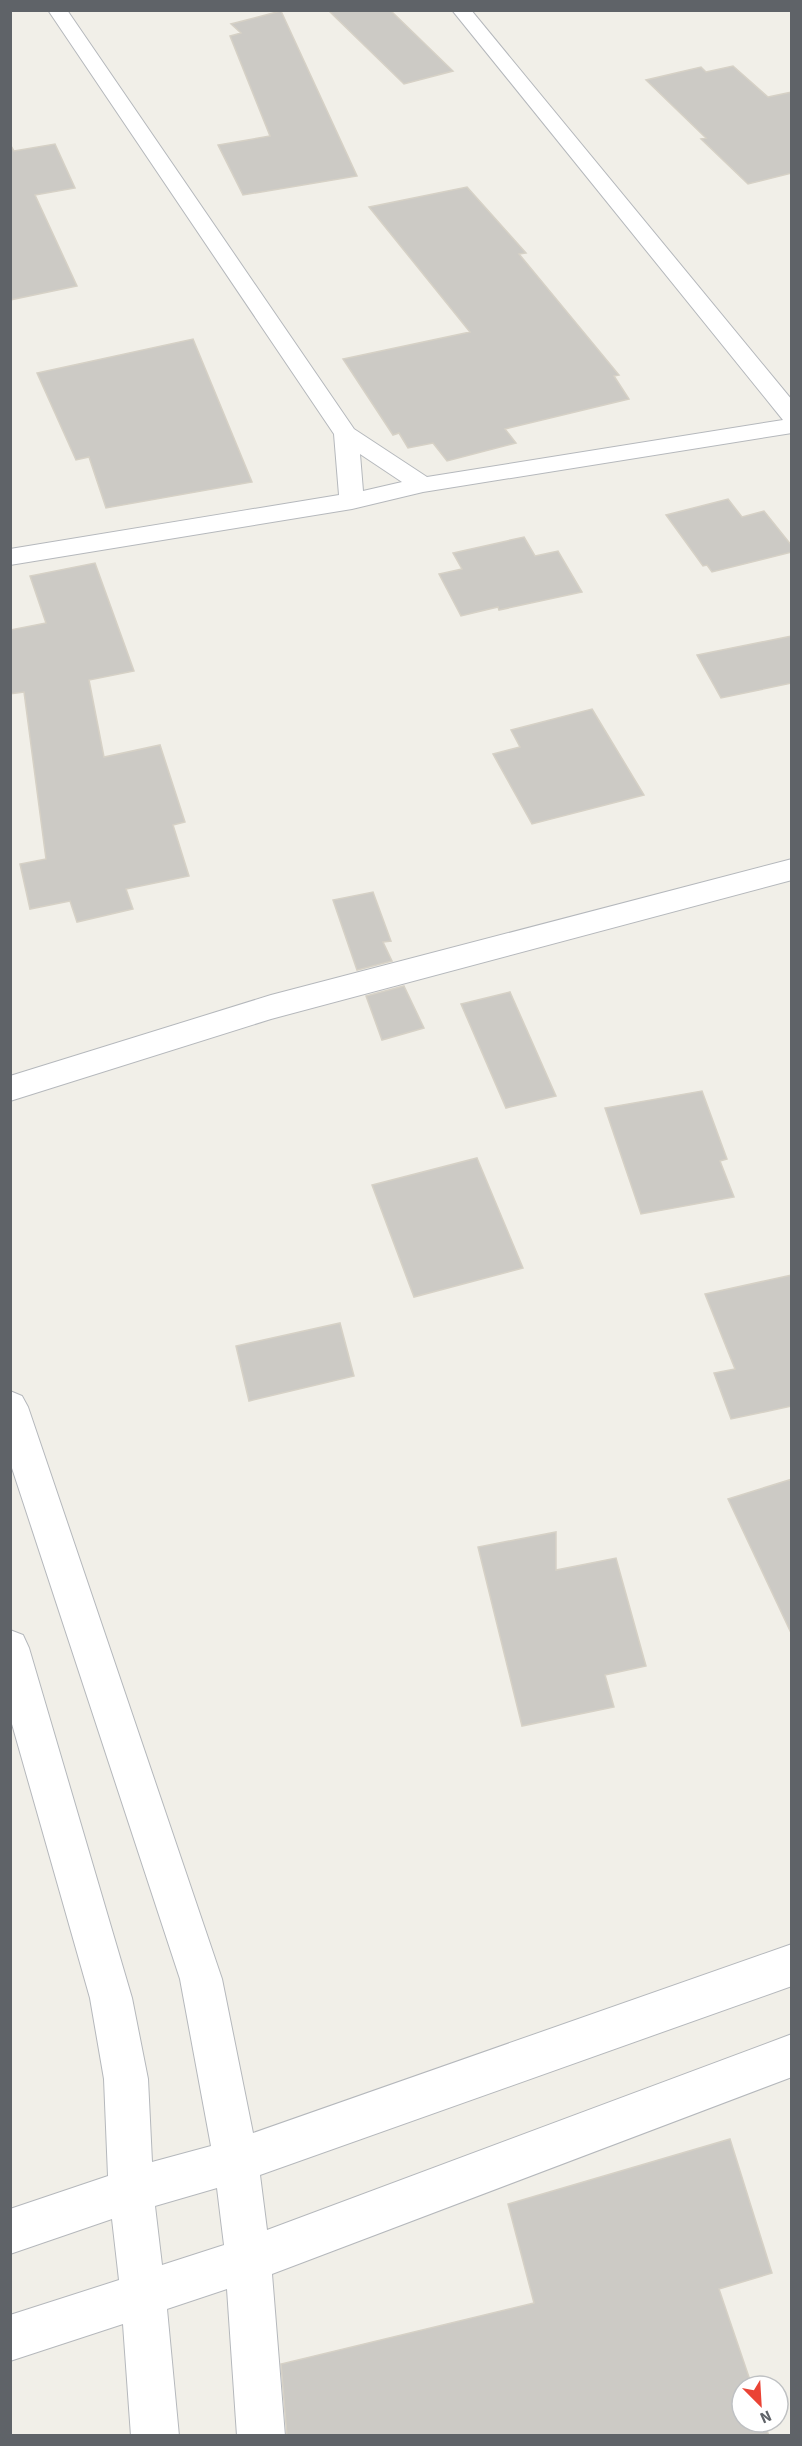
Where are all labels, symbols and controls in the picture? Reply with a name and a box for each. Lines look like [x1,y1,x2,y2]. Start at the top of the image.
north arrow [730,2374,790,2434]
text: N [756,2405,775,2429]

